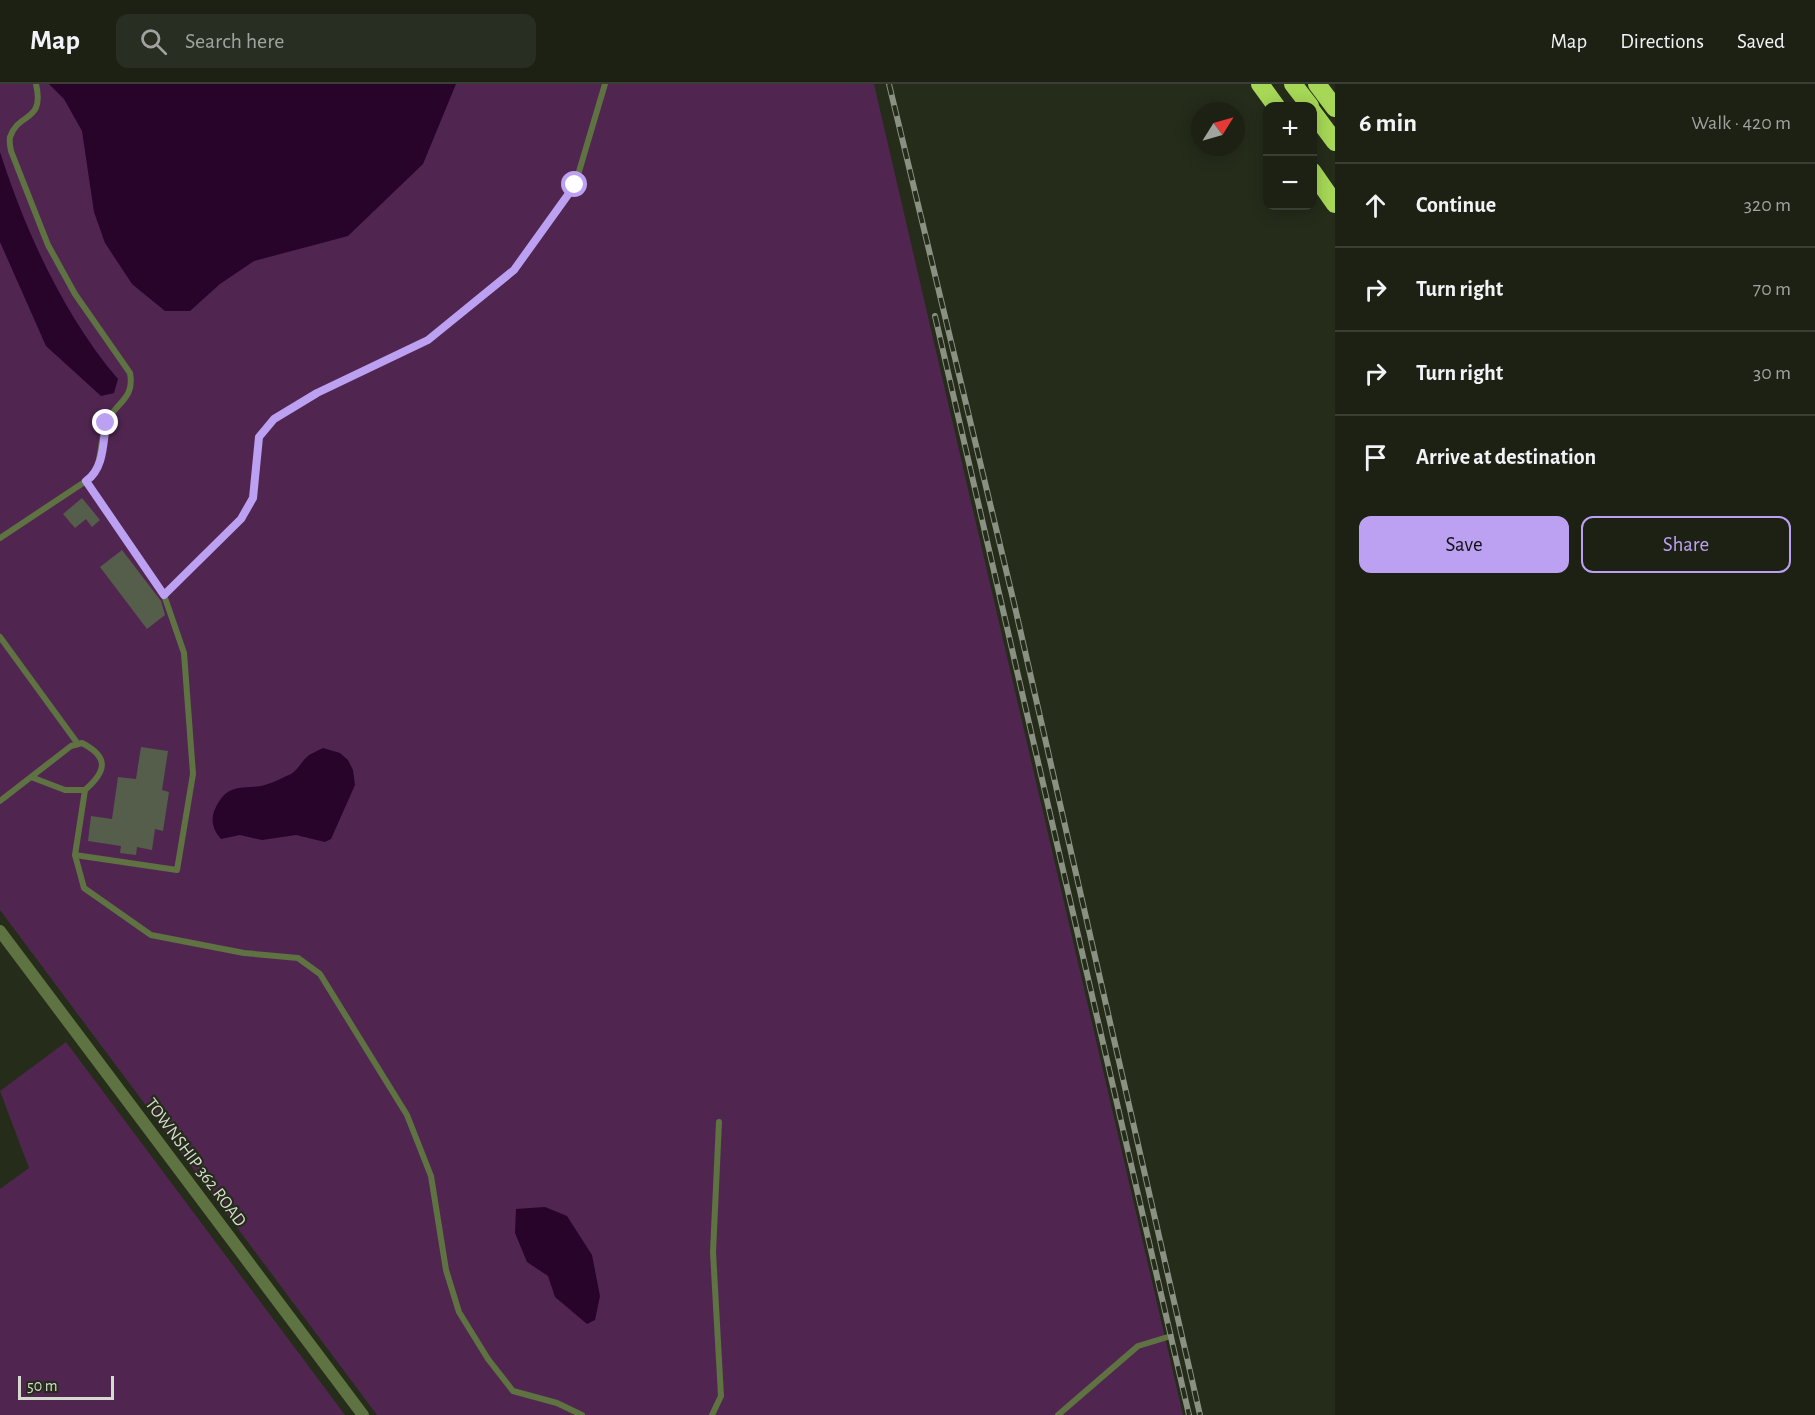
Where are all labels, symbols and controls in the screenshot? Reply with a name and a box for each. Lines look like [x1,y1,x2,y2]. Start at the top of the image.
search box [116,14,536,68]
icon: search [137,25,170,58]
text: Map [30,27,80,55]
text: Search here [185,30,284,52]
text: Map [1551,31,1587,52]
text: Directions [1620,31,1704,52]
text: Saved [1737,31,1785,52]
north arrow [1191,102,1245,156]
map controls [1263,102,1317,210]
button: + [1263,102,1317,156]
text: 6 min [1359,110,1417,136]
text: Walk · 420 m [1691,113,1791,133]
button: − [1263,156,1317,210]
route start [561,171,587,197]
icon: ahead [1359,189,1392,222]
text: Continue [1416,194,1496,216]
text: 320 m [1744,195,1791,215]
icon: right [1359,273,1392,306]
text: Turn right [1416,278,1503,300]
text: 70 m [1753,279,1791,299]
icon: right [1359,357,1392,390]
text: Turn right [1416,362,1503,384]
text: 30 m [1753,363,1791,383]
route end [92,409,118,435]
icon: arrive [1359,441,1392,474]
text: Arrive at destination [1416,446,1596,468]
button: Save [1359,516,1569,573]
button: Share [1581,516,1791,573]
street label: TOWNSHIP 362 ROAD [141,1095,249,1230]
scale bar [18,1373,114,1400]
text: 50 m [27,1378,58,1394]

